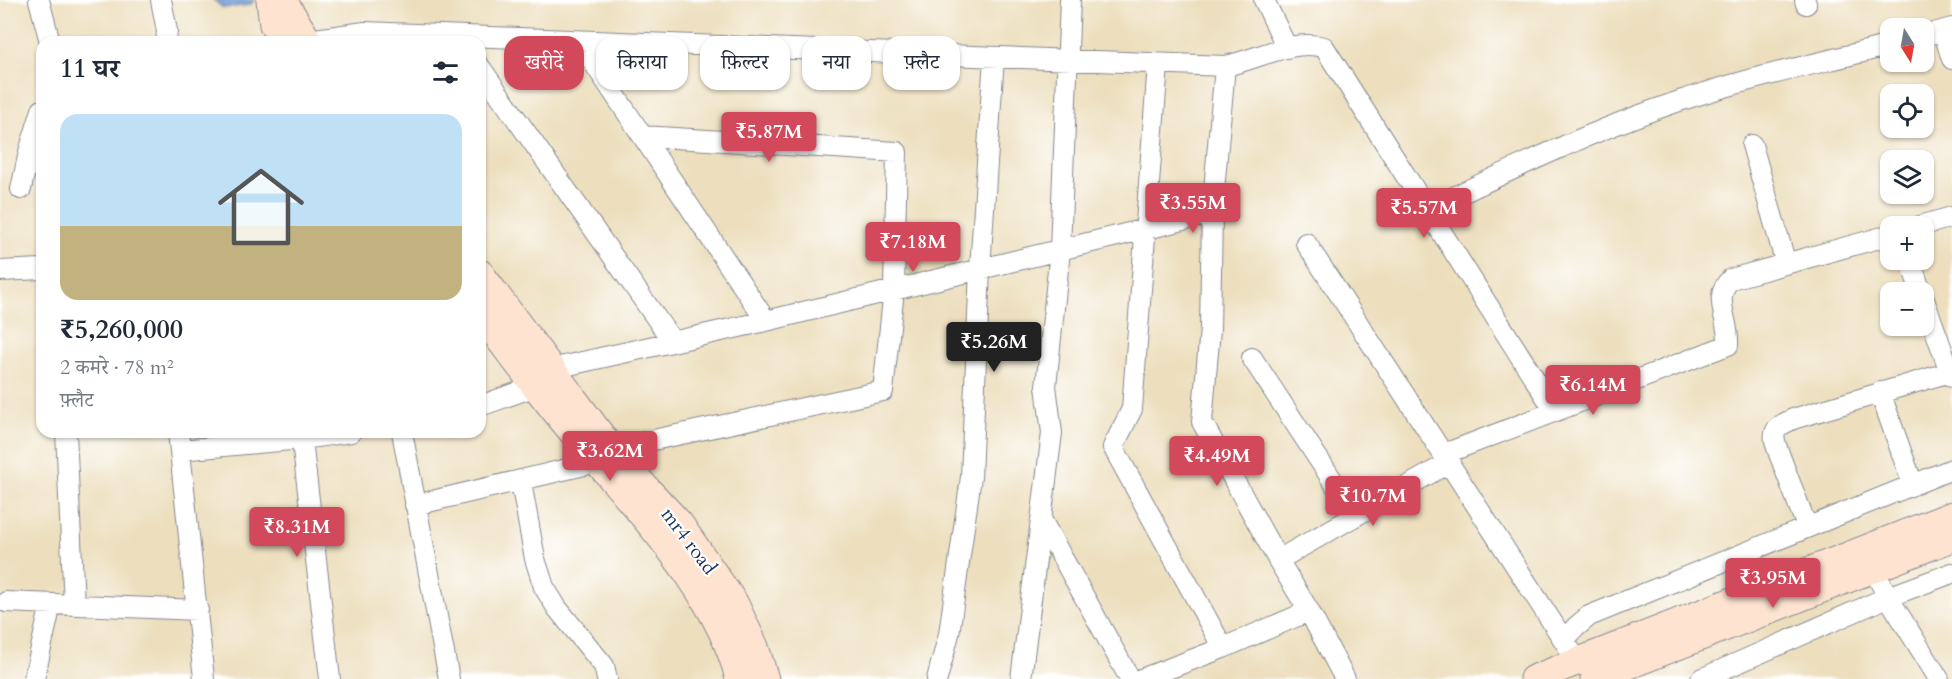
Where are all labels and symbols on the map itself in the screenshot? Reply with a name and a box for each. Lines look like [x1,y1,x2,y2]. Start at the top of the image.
north arrow [1880,18,1934,72]
pin: ₹5.87M [720,112,818,163]
pin: ₹3.55M [1144,183,1242,234]
pin: ₹5.57M [1375,188,1473,239]
pin: ₹7.18M [864,222,962,273]
pin: ₹5.26M [945,322,1043,373]
pin: ₹6.14M [1544,365,1642,416]
pin: ₹3.62M [561,431,659,482]
pin: ₹4.49M [1168,436,1266,487]
pin: ₹10.7M [1324,476,1422,527]
street label: mr4 road [655,502,723,580]
pin: ₹8.31M [248,507,346,558]
pin: ₹3.95M [1724,558,1822,609]

